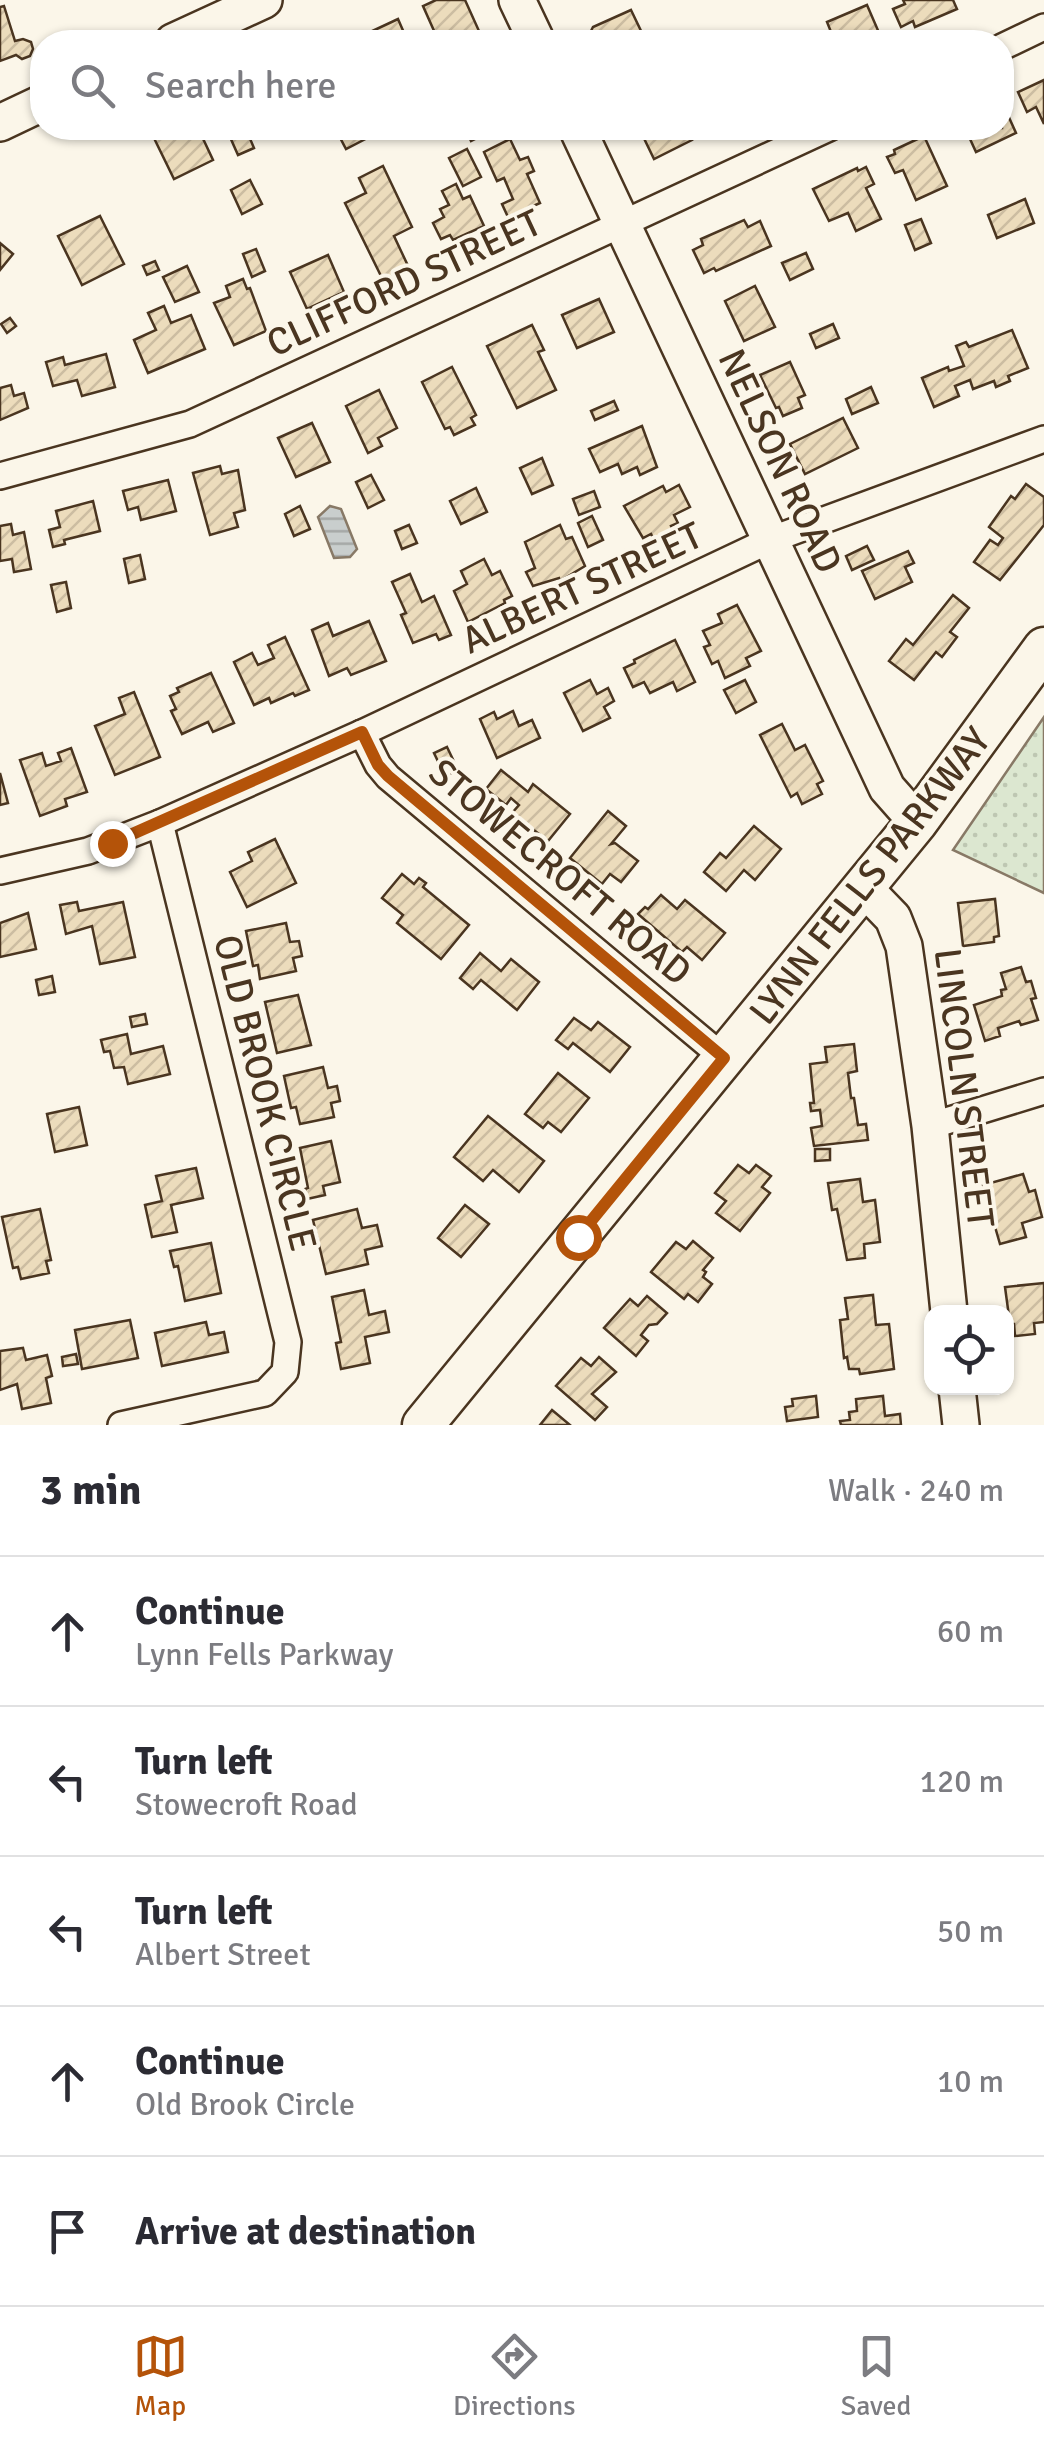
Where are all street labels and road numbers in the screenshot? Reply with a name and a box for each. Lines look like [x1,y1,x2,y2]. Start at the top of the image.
street label: CLIFFORD STREET [259,199,549,367]
street label: NELSON ROAD [708,342,852,580]
street label: ALBERT STREET [454,512,710,664]
street label: LYNN FELLS PARKWAY [739,718,1001,1034]
street label: STOWECROFT ROAD [419,749,701,995]
street label: OLD BROOK CIRCLE [203,930,327,1256]
street label: LINCOLN STREET [924,946,1004,1231]

